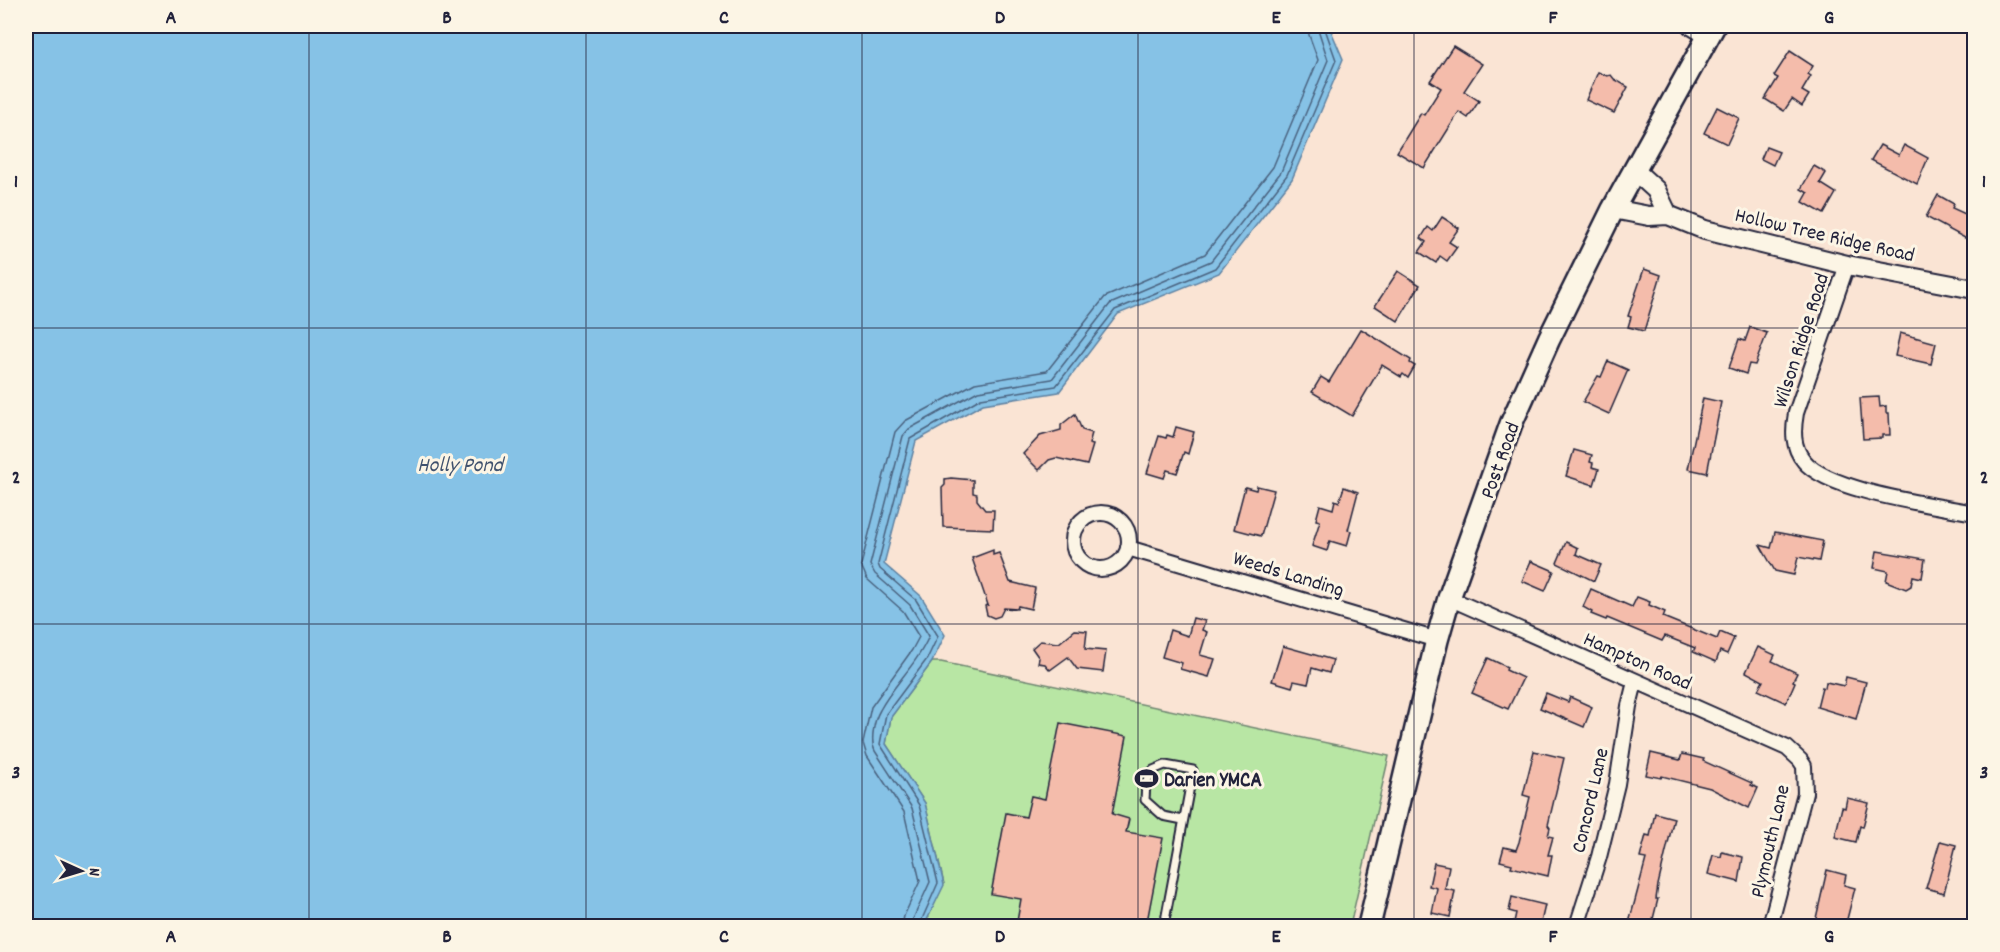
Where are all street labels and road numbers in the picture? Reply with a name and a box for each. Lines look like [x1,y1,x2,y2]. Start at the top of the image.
street label: Hollow Tree Ridge Road [1731,202,1917,272]
street label: Wilson Ridge Road [1767,270,1839,412]
street label: Post Road [1474,419,1530,504]
street label: Weeds Landing [1229,545,1347,607]
street label: Hampton Road [1578,626,1696,700]
street label: Concord Lane [1565,745,1619,856]
street label: Plymouth Lane [1744,782,1800,901]

